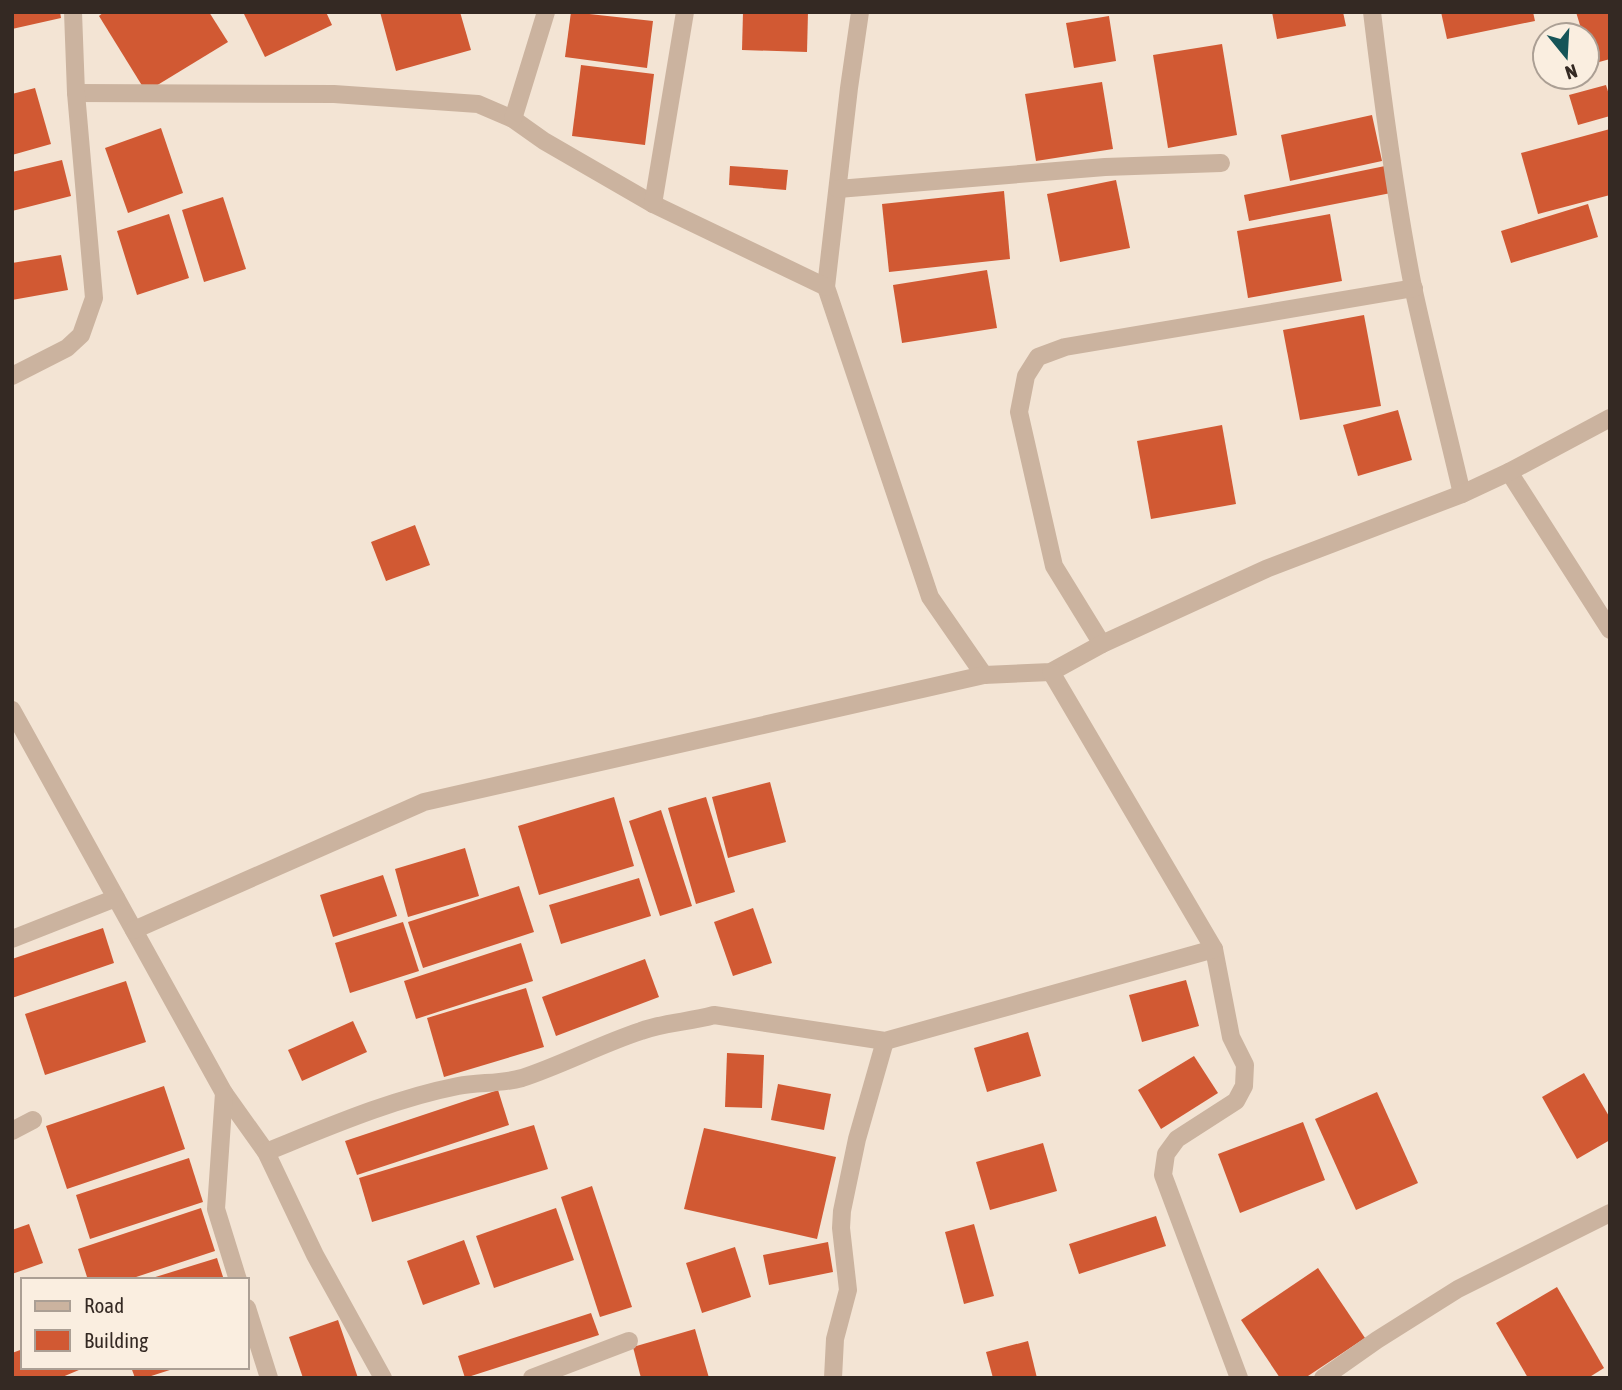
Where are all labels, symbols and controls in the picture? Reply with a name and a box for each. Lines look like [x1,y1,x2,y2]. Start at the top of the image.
north arrow [1531,21,1601,91]
text: N [1563,60,1580,84]
legend [21,1278,248,1369]
text: Road [84,1293,124,1317]
text: Building [84,1328,148,1352]

